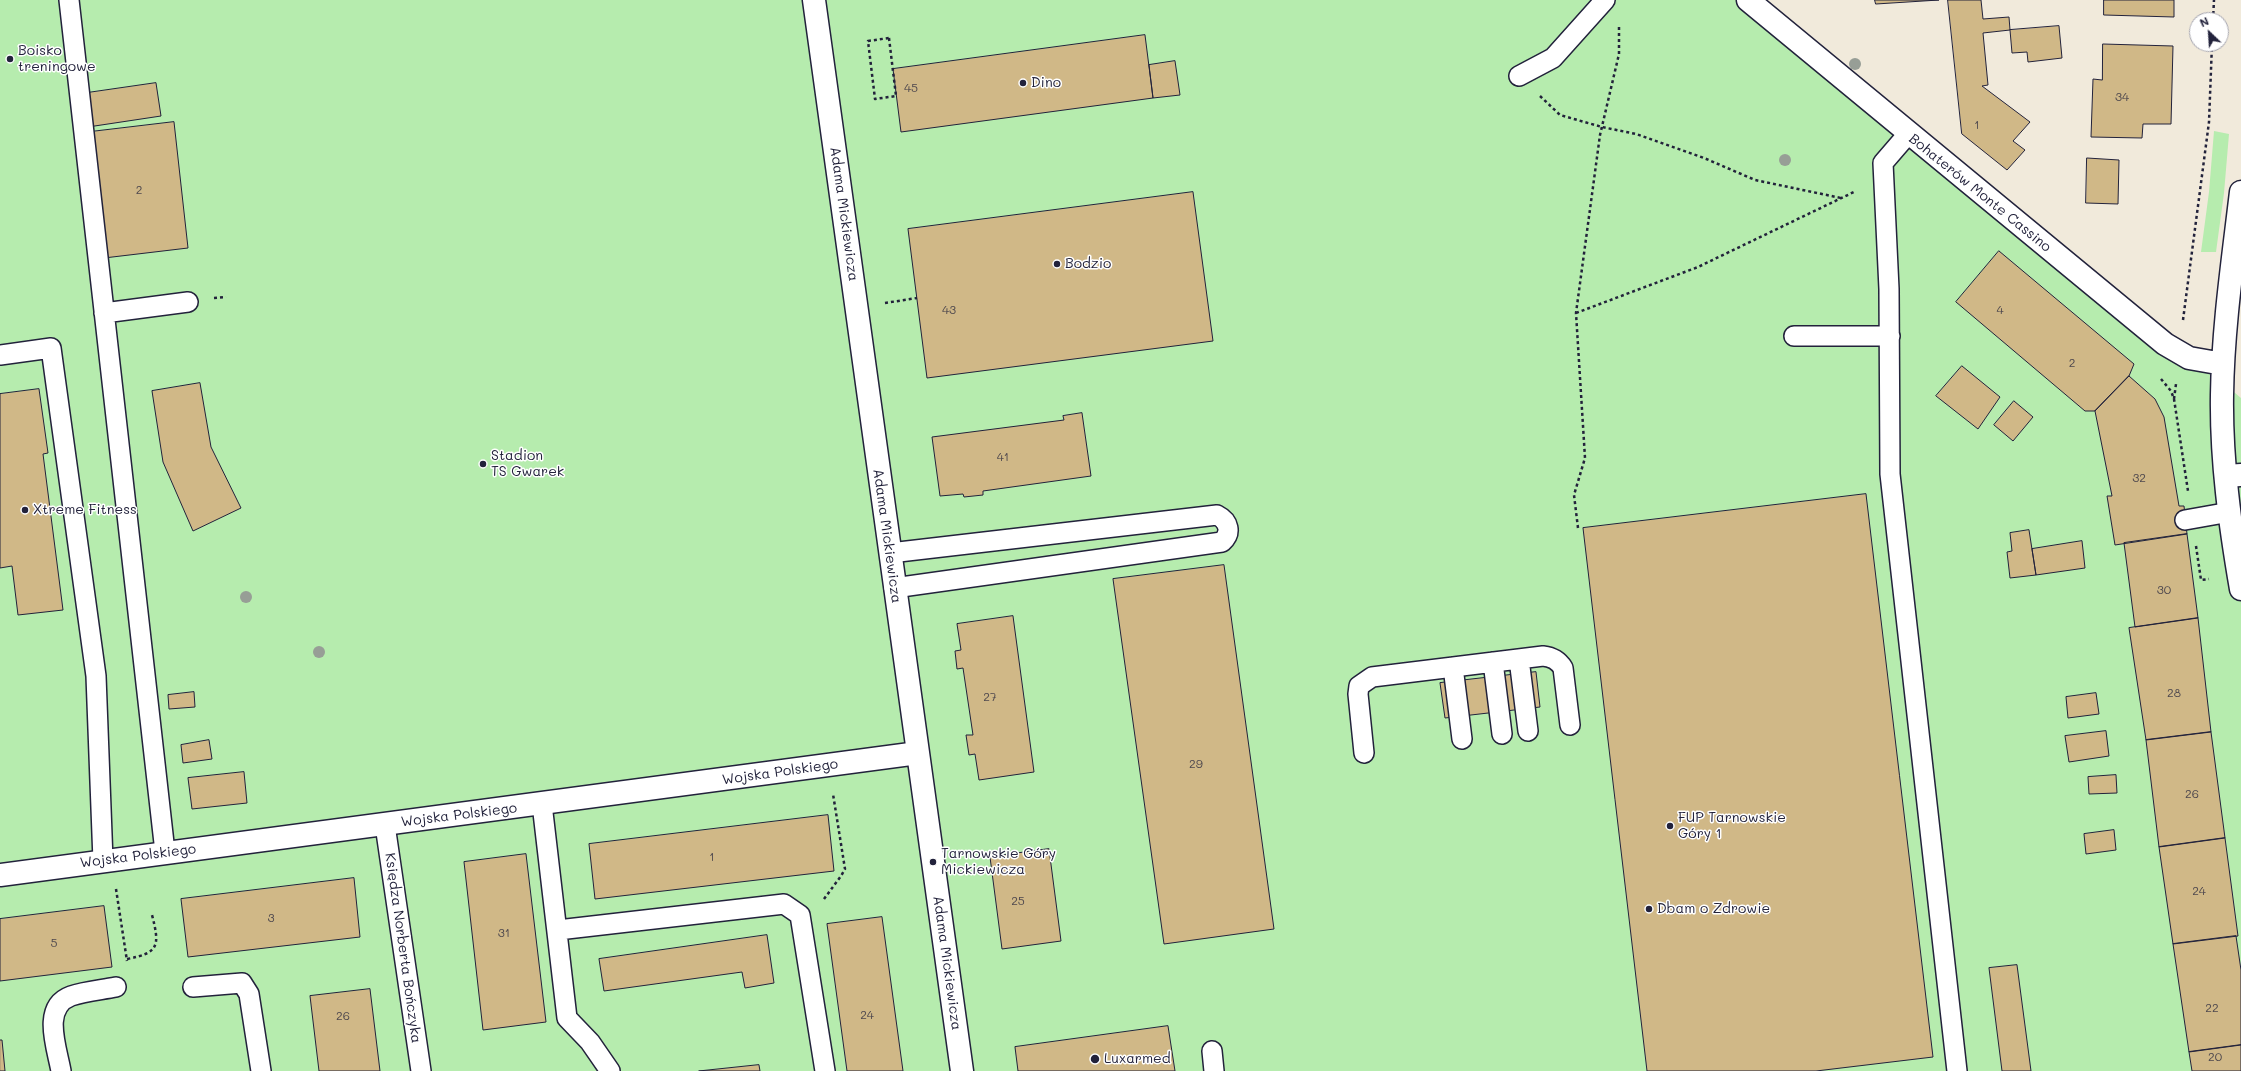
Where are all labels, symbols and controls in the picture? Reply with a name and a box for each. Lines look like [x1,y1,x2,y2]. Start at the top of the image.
north arrow [2189,12,2229,52]
text: N [2197,13,2211,30]
place label: Boisko treningowe [18,43,96,76]
marker: Boisko treningowe [5,54,15,64]
place label: Dino [1031,75,1061,91]
marker: Dino [1018,78,1028,88]
house number: 45 [904,81,918,95]
house number: 34 [2115,90,2129,104]
house number: 1 [1974,118,1980,132]
street label: Bohaterów Monte Cassino [1905,130,2055,256]
street label: Adama Mickiewicza [826,146,862,282]
house number: 2 [136,183,142,197]
place label: Bodzio [1065,256,1111,272]
marker: Bodzio [1052,259,1062,269]
house number: 43 [942,303,956,317]
house number: 4 [1996,303,2004,317]
house number: 2 [2069,356,2075,370]
place label: Stadion TS Gwarek [491,448,564,480]
house number: 41 [997,450,1009,464]
marker: Stadion TS Gwarek [478,459,488,469]
street label: Adama Mickiewicza [869,468,905,604]
house number: 32 [2132,471,2146,485]
place label: Xtreme Fitness [33,502,137,518]
marker: Xtreme Fitness [20,505,30,515]
house number: 30 [2157,583,2171,597]
house number: 28 [2167,686,2181,700]
house number: 27 [983,690,997,704]
street label: Wojska Polskiego [721,756,839,788]
house number: 29 [1189,757,1203,771]
house number: 26 [2185,787,2199,801]
street label: Wojska Polskiego [400,800,518,830]
place label: FUP Tarnowskie Góry 1 [1678,810,1786,842]
marker: FUP Tarnowskie Góry 1 [1665,821,1675,831]
street label: Wojska Polskiego [79,841,197,871]
place label: Tarnowskie Góry Mickiewicza [941,846,1056,878]
house number: 1 [709,850,715,864]
street label: Księdza Norberta Bończyka [381,852,425,1044]
marker: Tarnowskie Góry Mickiewicza [928,857,938,867]
house number: 24 [2192,884,2206,898]
house number: 25 [1011,894,1025,908]
street label: Adama Mickiewicza [929,895,965,1031]
place label: Dbam o Zdrowie [1657,901,1770,917]
marker: Dbam o Zdrowie [1644,904,1654,914]
house number: 3 [267,911,275,925]
house number: 31 [498,926,510,940]
house number: 5 [51,936,57,950]
house number: 22 [2205,1001,2219,1015]
house number: 24 [860,1008,874,1022]
house number: 26 [336,1009,350,1023]
house number: 20 [2208,1050,2222,1064]
place label: Luxarmed [1104,1051,1171,1067]
marker: Luxarmed [1089,1053,1101,1065]

